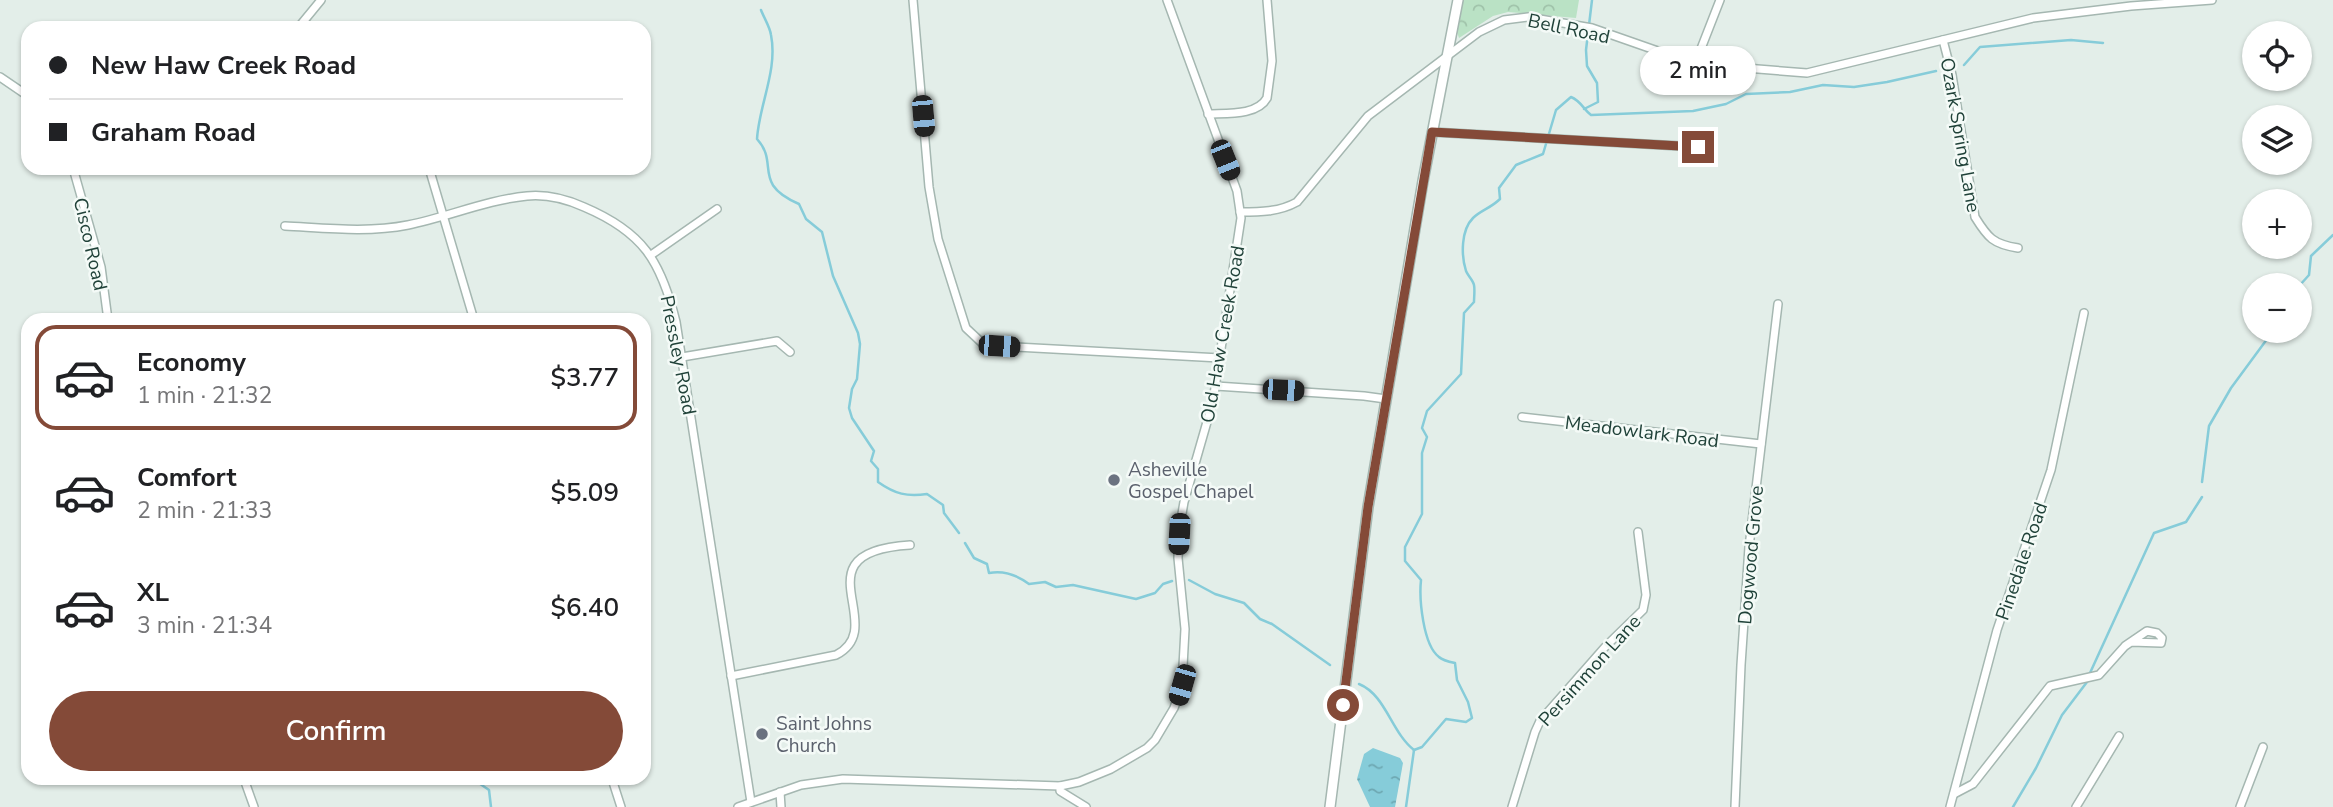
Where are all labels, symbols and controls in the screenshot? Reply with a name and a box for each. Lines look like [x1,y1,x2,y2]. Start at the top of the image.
street label: Bell Road [1525,8,1612,50]
map controls [2242,21,2312,343]
button: locate [2242,21,2312,91]
callout: 2 min [1640,46,1756,94]
text: New Haw Creek Road [91,48,356,83]
text: 2 min [1669,55,1727,86]
street label: Ozark Spring Lane [1934,56,1986,215]
car [911,94,936,138]
button: layers [2242,105,2312,175]
text: Graham Road [91,115,256,150]
route end [1682,131,1714,163]
car [1208,137,1243,183]
button: + [2242,189,2312,259]
street label: Cisco Road [67,195,113,293]
street label: Old Haw Creek Road [1195,243,1251,425]
button: − [2242,273,2312,343]
street label: Pressley Road [654,293,702,417]
car [978,334,1021,358]
text: Economy [137,345,246,380]
icon: car [53,346,116,409]
text: $3.77 [550,360,619,395]
car [1262,378,1305,402]
text: 1 min · 21:32 [137,380,272,411]
street label: Meadowlark Road [1563,410,1720,454]
place label: Asheville Gospel Chapel [1128,457,1254,505]
text: Comfort [137,460,237,495]
icon: car [53,461,116,524]
marker: Asheville Gospel Chapel [1106,472,1122,488]
text: $5.09 [550,475,619,510]
street label: Dogwood Grove [1732,485,1770,626]
text: 2 min · 21:33 [137,495,272,526]
street label: Pinedale Road [1990,499,2054,624]
car [1168,512,1191,556]
text: XL [137,575,169,610]
icon: car [53,576,116,639]
text: $6.40 [550,590,619,625]
street label: Persimmon Lane [1533,609,1647,732]
text: 3 min · 21:34 [137,610,272,641]
car [1167,662,1198,708]
route start [1327,689,1359,721]
button: Confirm [49,691,623,771]
place label: Saint Johns Church [776,711,872,759]
marker: Saint Johns Church [754,726,770,742]

